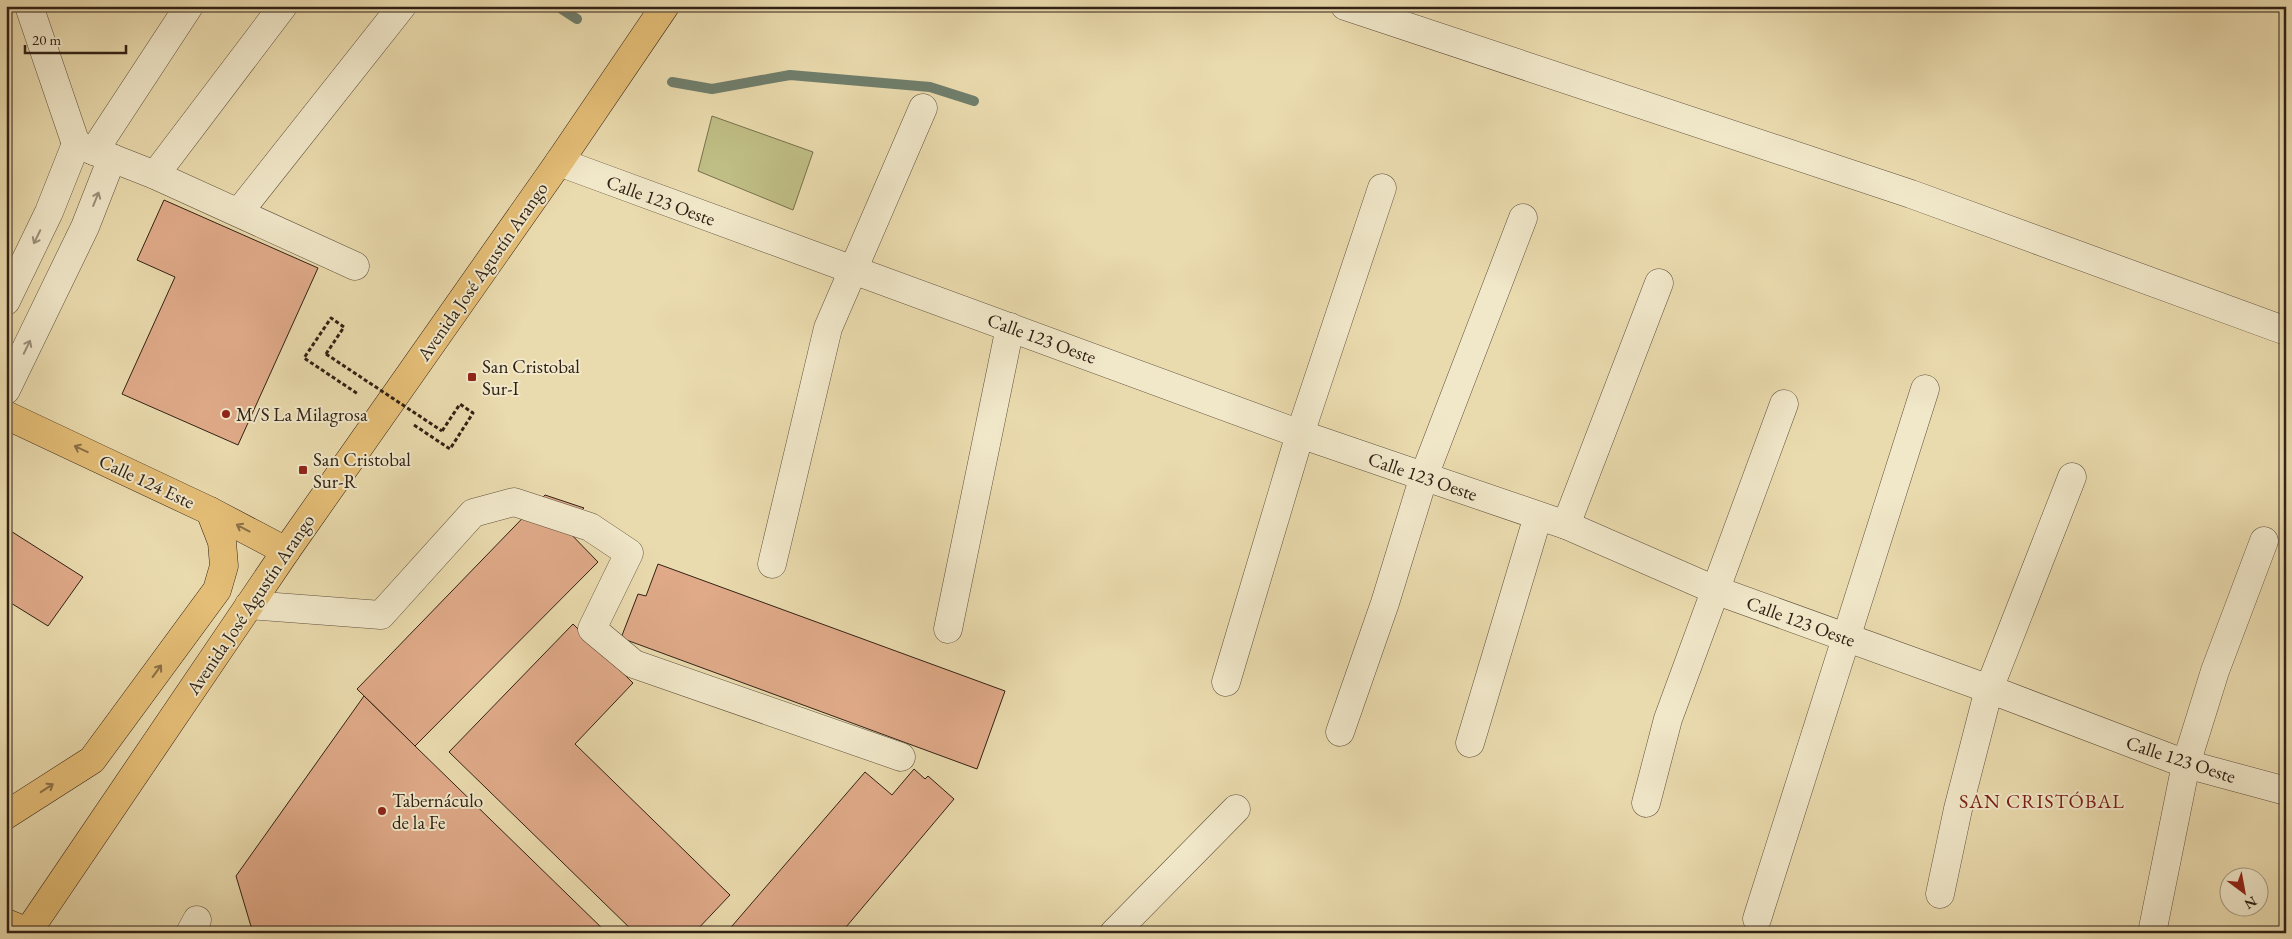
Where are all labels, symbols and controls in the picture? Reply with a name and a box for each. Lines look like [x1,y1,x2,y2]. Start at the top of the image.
scale bar [25,22,126,54]
text: 20 m [32,30,61,49]
street label: Calle 123 Oeste [603,169,719,232]
street label: Avenida José Agustín Arango [411,177,554,366]
one-way arrow [92,192,101,207]
one-way arrow [32,230,42,245]
street label: Calle 123 Oeste [984,307,1100,370]
one-way arrow [23,339,33,354]
place label: San Cristobal Sur-I [482,354,580,401]
marker: San Cristobal Sur-I [466,371,478,383]
place label: M/S La Milagrosa [236,402,368,427]
marker: M/S La Milagrosa [220,408,232,420]
one-way arrow [74,444,89,454]
street label: Calle 123 Oeste [1365,446,1481,507]
place label: San Cristobal Sur-R [313,447,411,494]
street label: Calle 124 Este [95,448,199,515]
marker: San Cristobal Sur-R [297,464,309,476]
street label: Avenida José Agustín Arango [180,509,320,700]
one-way arrow [236,523,251,532]
street label: Calle 123 Oeste [1743,590,1859,653]
one-way arrow [151,665,162,678]
street label: Calle 123 Oeste [2123,730,2239,789]
one-way arrow [40,783,54,793]
place label: Tabernáculo de la Fe [392,788,483,835]
district label: SAN CRISTÓBAL [1959,788,2125,814]
marker: Tabernáculo de la Fe [376,805,388,817]
north arrow [2220,866,2270,916]
text: N [2241,892,2260,914]

